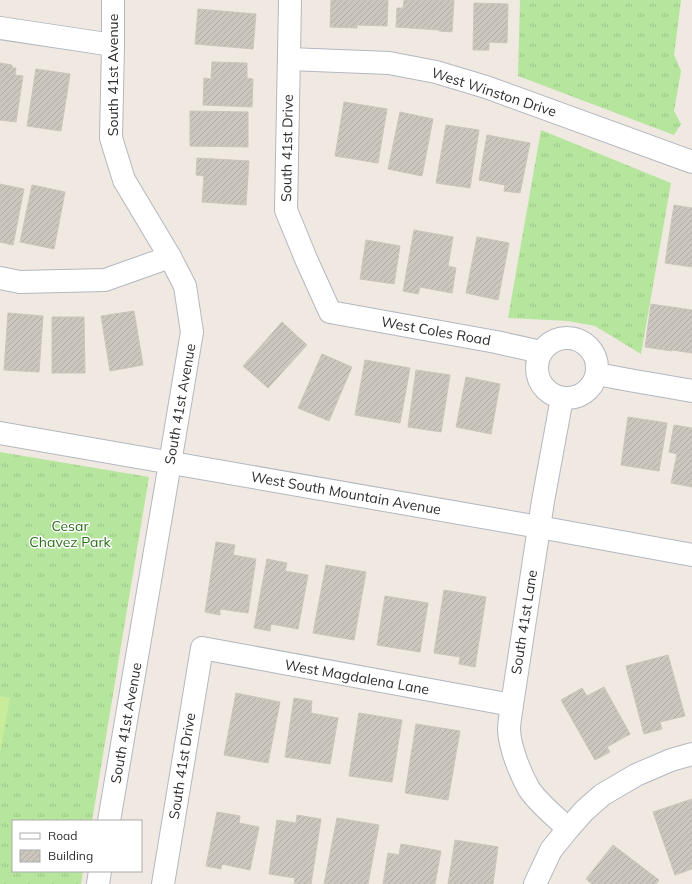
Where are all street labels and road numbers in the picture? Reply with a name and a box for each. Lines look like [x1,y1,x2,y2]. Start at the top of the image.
street label: South 41st Avenue [104,14,122,136]
street label: West Winston Drive [429,63,559,121]
street label: South 41st Drive [277,94,297,202]
street label: West Coles Road [380,313,492,349]
street label: South 41st Avenue [160,342,200,466]
street label: West South Mountain Avenue [249,467,443,519]
street label: South 41st Lane [507,568,541,676]
street label: West Magdalena Lane [283,655,431,699]
street label: South 41st Avenue [106,661,146,785]
street label: South 41st Drive [165,711,199,821]

